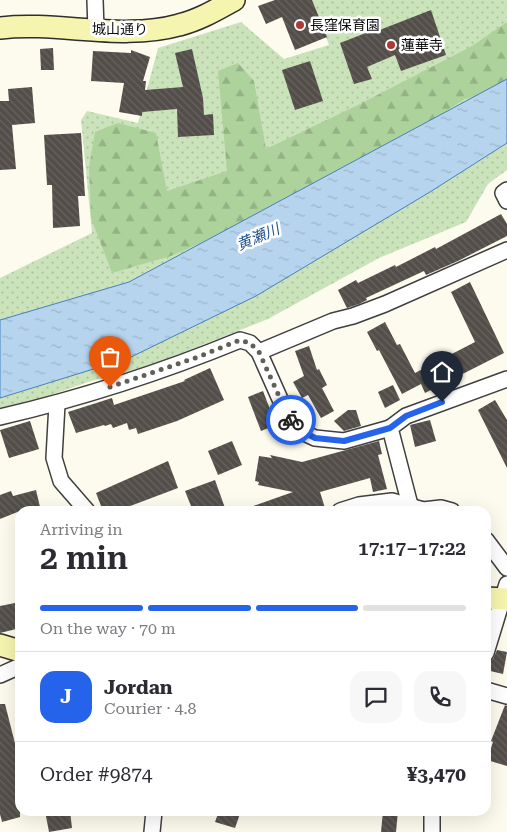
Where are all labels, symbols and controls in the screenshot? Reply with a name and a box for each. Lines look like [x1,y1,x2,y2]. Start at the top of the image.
place label: 長窪保育園 [310,17,380,33]
marker: 長窪保育園 [294,19,306,31]
street label: 城山通り [92,21,148,37]
place label: 蓮華寺 [401,37,443,53]
marker: 蓮華寺 [385,39,397,51]
water label: 黄瀬川 [234,219,284,254]
pin [89,336,131,387]
icon: bag [96,343,124,371]
pin [421,351,463,402]
icon: home [428,358,456,386]
courier [266,395,316,445]
icon: bike [277,406,305,434]
text: Arriving in [40,520,123,539]
text: 17:17–17:22 [358,537,466,560]
text: 2 min [40,539,128,577]
text: On the way · 70 m [40,619,176,638]
button: chat [350,671,402,723]
button: phone [414,671,466,723]
text: Jordan [104,676,173,699]
text: J [60,685,72,708]
text: Courier · 4.8 [104,699,197,718]
text: Order #9874 [40,763,152,786]
text: ¥3,470 [407,763,466,786]

